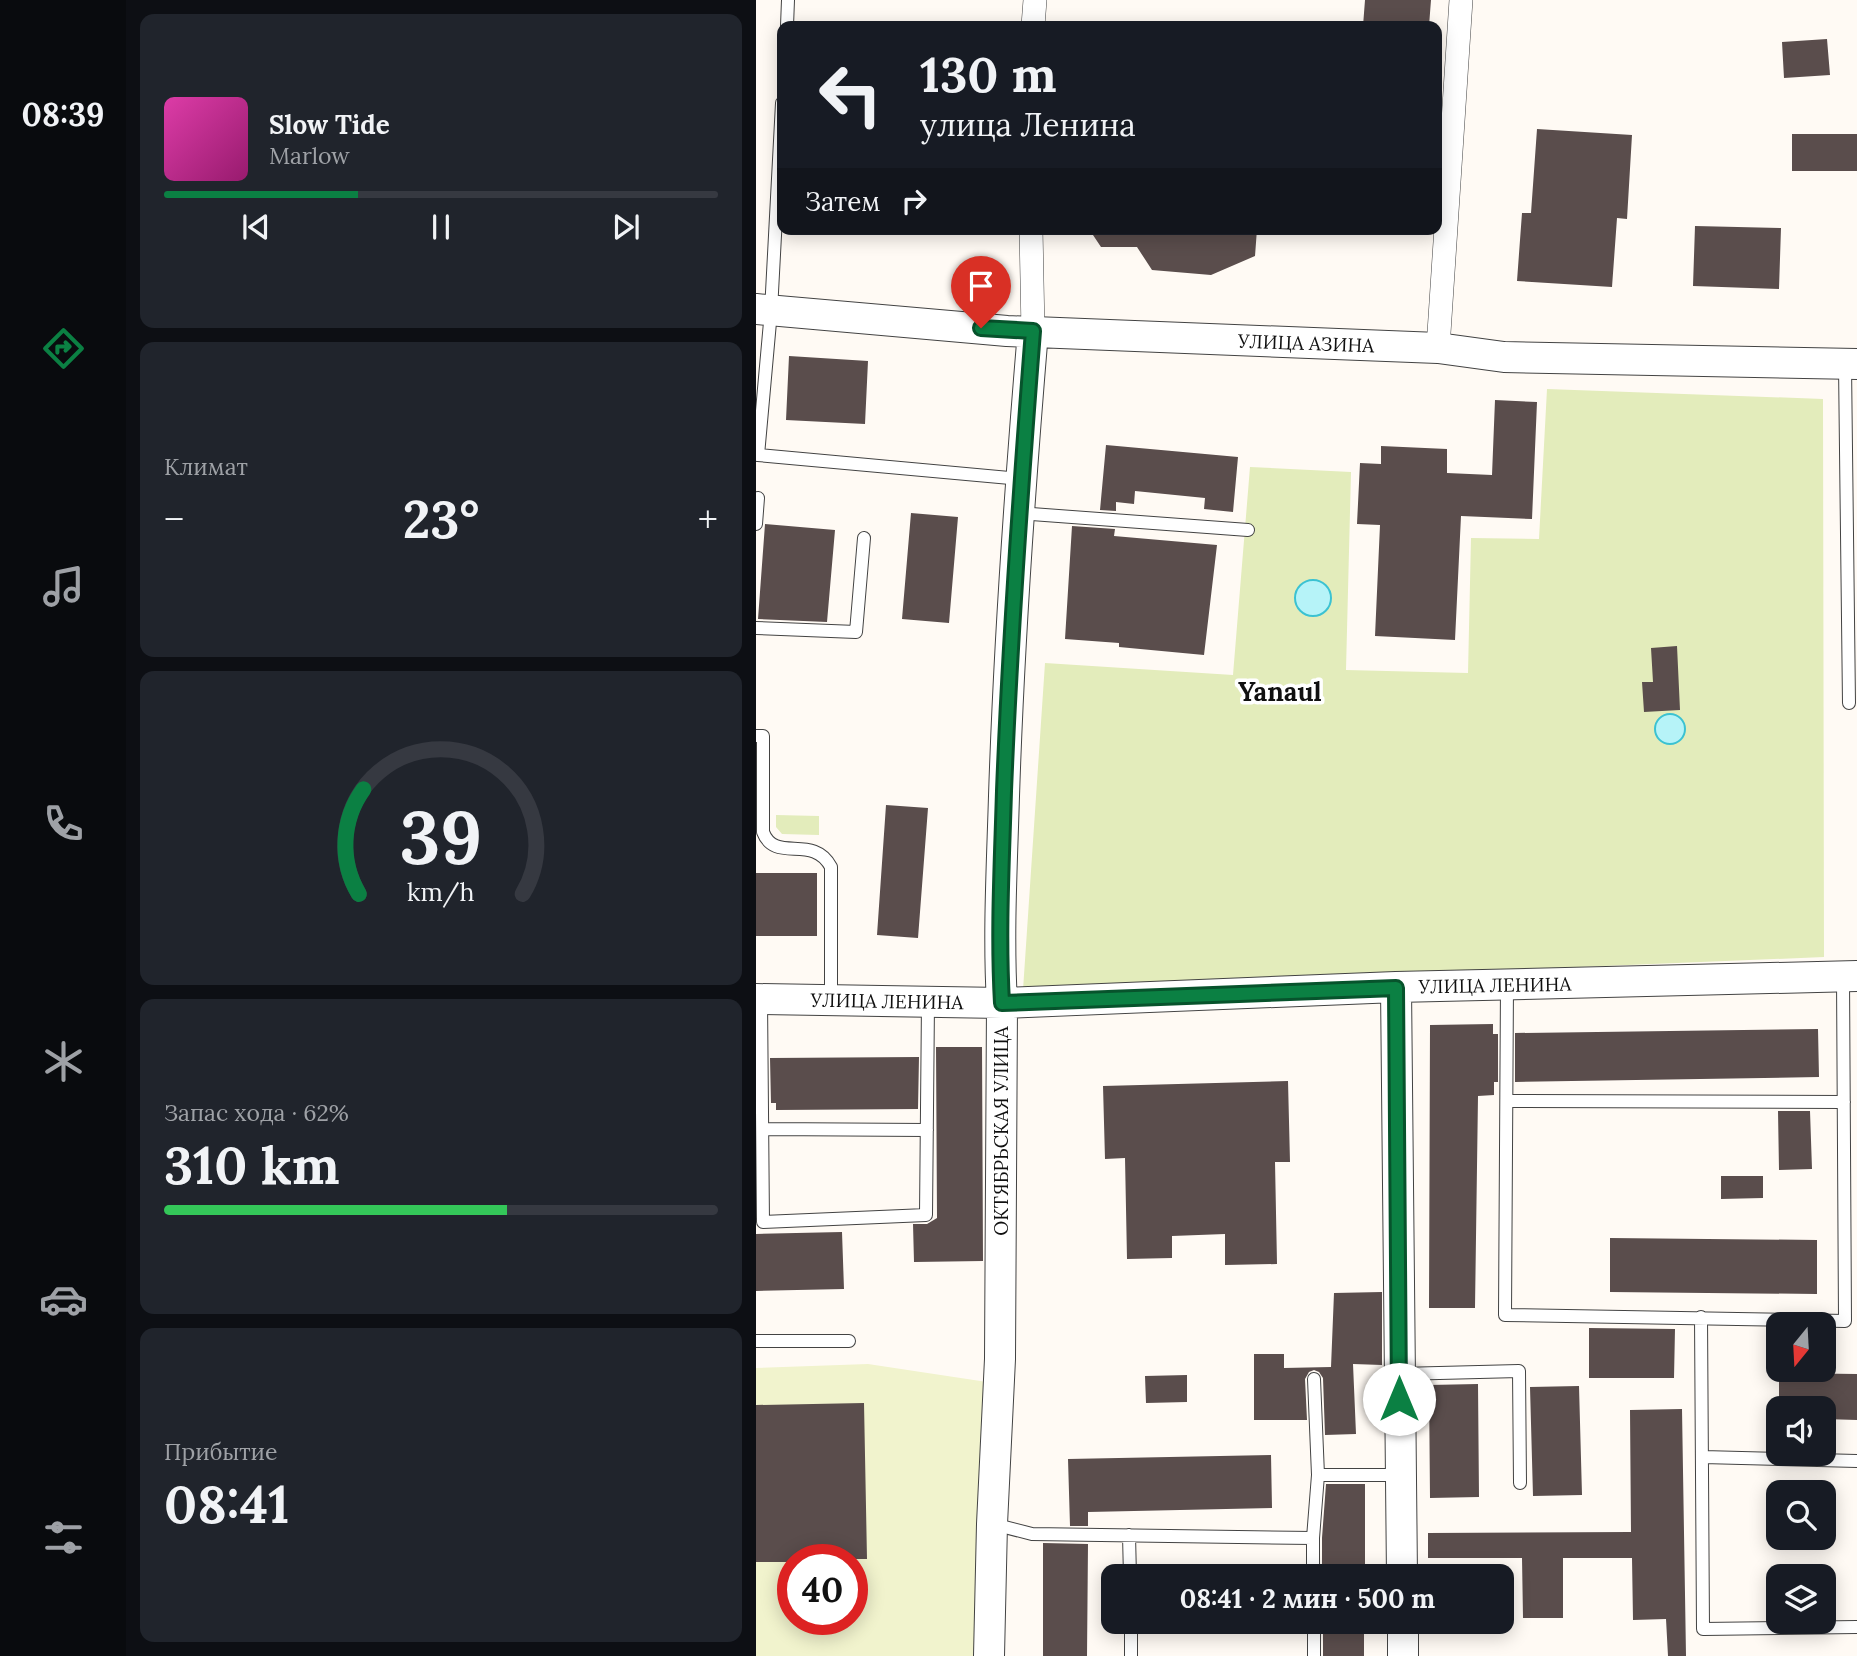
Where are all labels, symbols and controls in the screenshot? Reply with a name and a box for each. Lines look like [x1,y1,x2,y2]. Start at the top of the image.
text: 130 m [920,43,1056,105]
icon: left [805,49,896,140]
text: 08:39 [21,94,105,135]
text: улица Ленина [920,104,1136,145]
text: Slow Tide [269,108,390,141]
text: Marlow [269,141,350,170]
icon: right [895,182,933,220]
text: Затем [805,185,881,218]
icon: previous [237,208,275,246]
icon: pause [422,208,460,246]
icon: next [607,208,645,246]
pin [951,256,1011,328]
icon: arrive [962,267,1000,305]
icon: directions [39,324,88,373]
street label: УЛИЦА АЗИНА [1236,329,1376,357]
text: Климат [164,452,248,481]
text: 23° [403,486,479,552]
text: − [164,495,184,543]
text: + [698,495,718,543]
icon: music [39,562,88,611]
district label: Yanaul [1238,675,1322,708]
text: 39 [400,791,482,884]
icon: phone [39,799,88,848]
text: km/h [407,876,475,908]
street label: УЛИЦА ЛЕНИНА [1417,972,1573,998]
street label: УЛИЦА ЛЕНИНА [809,988,965,1014]
street label: ОКТЯБРЬСКАЯ УЛИЦА [989,1025,1013,1236]
icon: climate [39,1037,88,1086]
text: Запас хода · 62% [164,1098,349,1127]
text: 310 km [164,1132,340,1198]
icon: car [39,1275,88,1324]
north arrow [1766,1312,1836,1382]
map controls [1766,1312,1836,1634]
position arrow [1362,1362,1436,1436]
button: sound [1766,1396,1836,1466]
text: Прибытие [164,1437,278,1466]
text: 08:41 [164,1471,289,1537]
button: search [1766,1480,1836,1550]
icon: filters [39,1513,88,1562]
speed limit sign: 40 [777,1544,868,1635]
button: layers [1766,1564,1836,1634]
text: 08:41 · 2 мин · 500 m [1180,1582,1435,1615]

